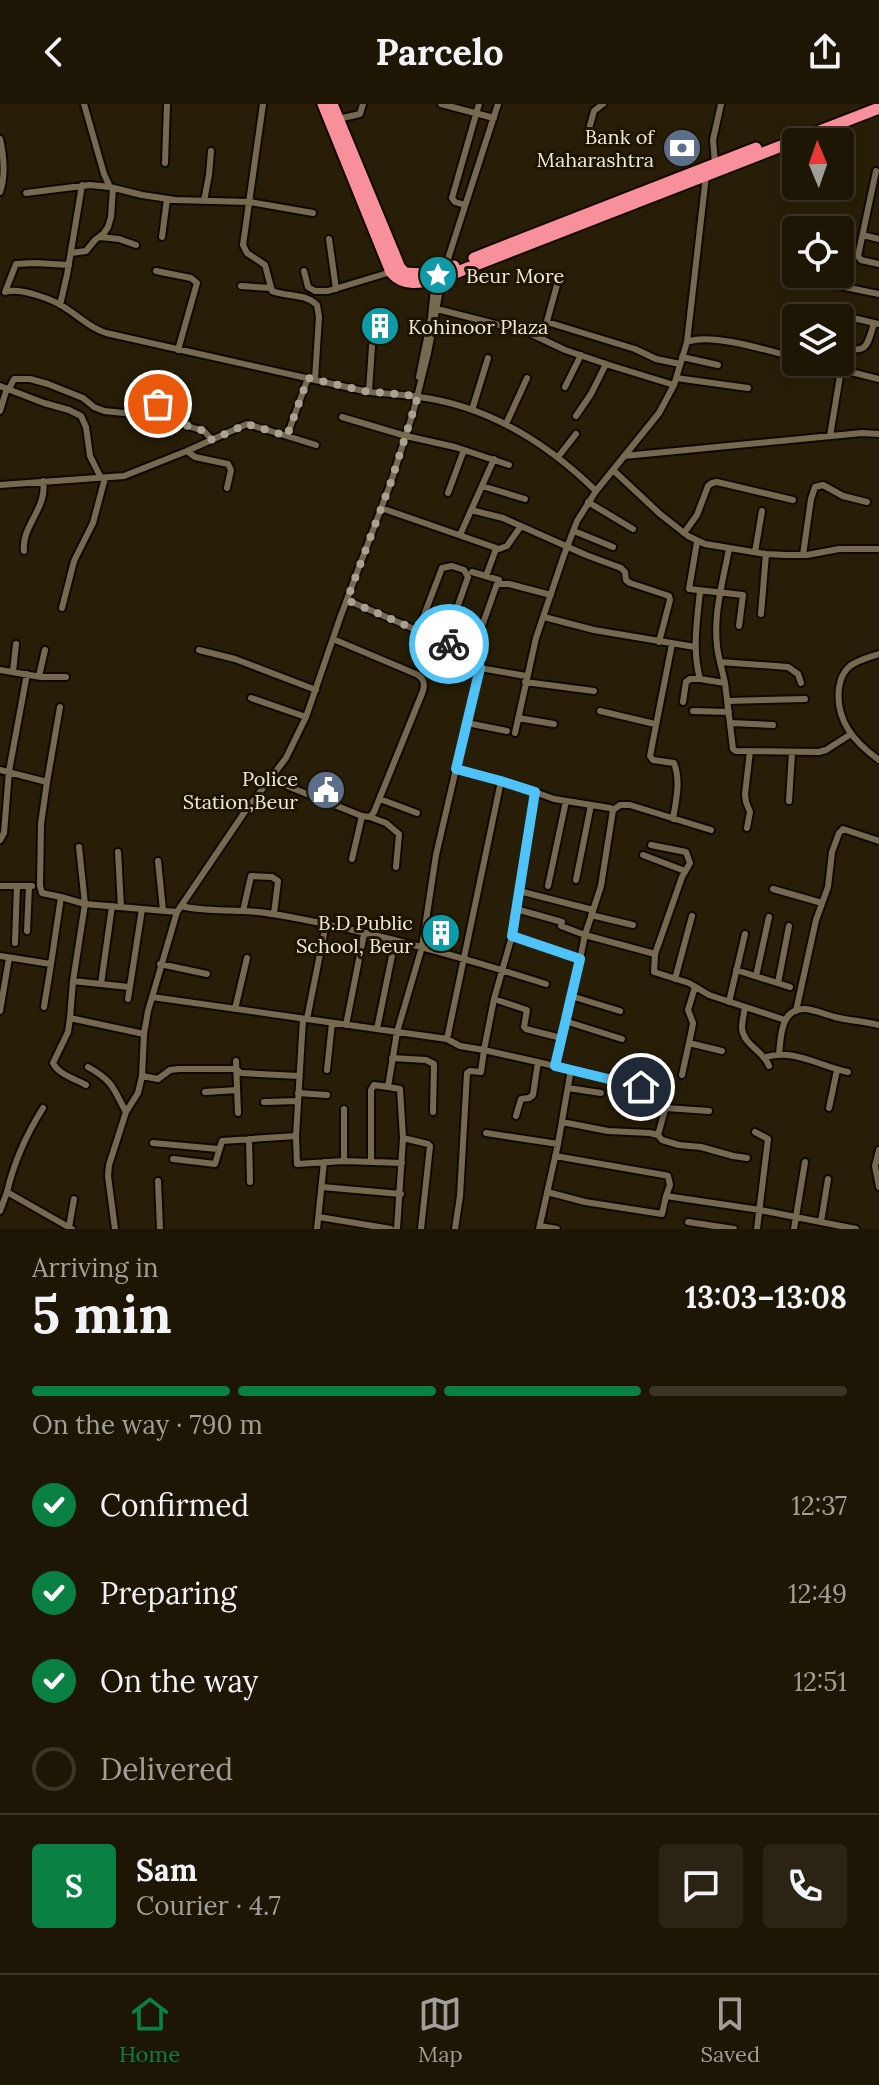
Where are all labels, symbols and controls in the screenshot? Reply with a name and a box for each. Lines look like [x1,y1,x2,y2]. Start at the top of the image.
text: Parcelo [375,29,504,75]
icon: back [32,30,76,74]
icon: share [803,30,847,74]
place label: Bank of Maharashtra [537,124,655,172]
bank icon: Bank of Maharashtra [661,127,703,169]
north arrow [782,128,854,200]
map controls [782,128,854,376]
button: locate [782,216,854,288]
place icon: Beur More [417,254,459,296]
place label: Beur More [466,263,565,288]
button: layers [782,304,854,376]
building icon: Kohinoor Plaza [359,305,401,347]
place label: Kohinoor Plaza [408,314,548,339]
pin [124,370,192,438]
icon: bag [136,382,180,426]
courier [409,604,489,684]
icon: bike [427,622,471,666]
place label: Police Station,Beur [183,766,298,814]
public building icon: Police Station,Beur [305,769,347,811]
place label: B.D Public School, Beur [296,910,413,958]
building icon: B.D Public School, Beur [420,912,462,954]
pin [607,1053,675,1121]
icon: home [619,1065,663,1109]
text: Arriving in [32,1251,159,1284]
text: 13:03–13:08 [685,1278,847,1316]
text: 5 min [32,1281,172,1347]
text: On the way · 790 m [32,1408,263,1441]
icon: check [32,1483,76,1527]
text: Confirmed [100,1486,249,1524]
text: 12:37 [791,1489,847,1522]
icon: check [32,1571,76,1615]
text: Preparing [100,1574,237,1612]
text: 12:49 [788,1577,847,1610]
icon: check [32,1659,76,1703]
text: On the way [100,1662,258,1700]
text: 12:51 [793,1665,847,1698]
text: Delivered [100,1750,233,1788]
button: chat [659,1844,743,1928]
button: phone [763,1844,847,1928]
text: Sam [136,1851,197,1889]
text: S [65,1867,83,1905]
text: Courier · 4.7 [136,1889,281,1922]
tab: Home [119,1992,180,2068]
tab: Map [418,1992,463,2068]
tab: Saved [701,1992,760,2068]

